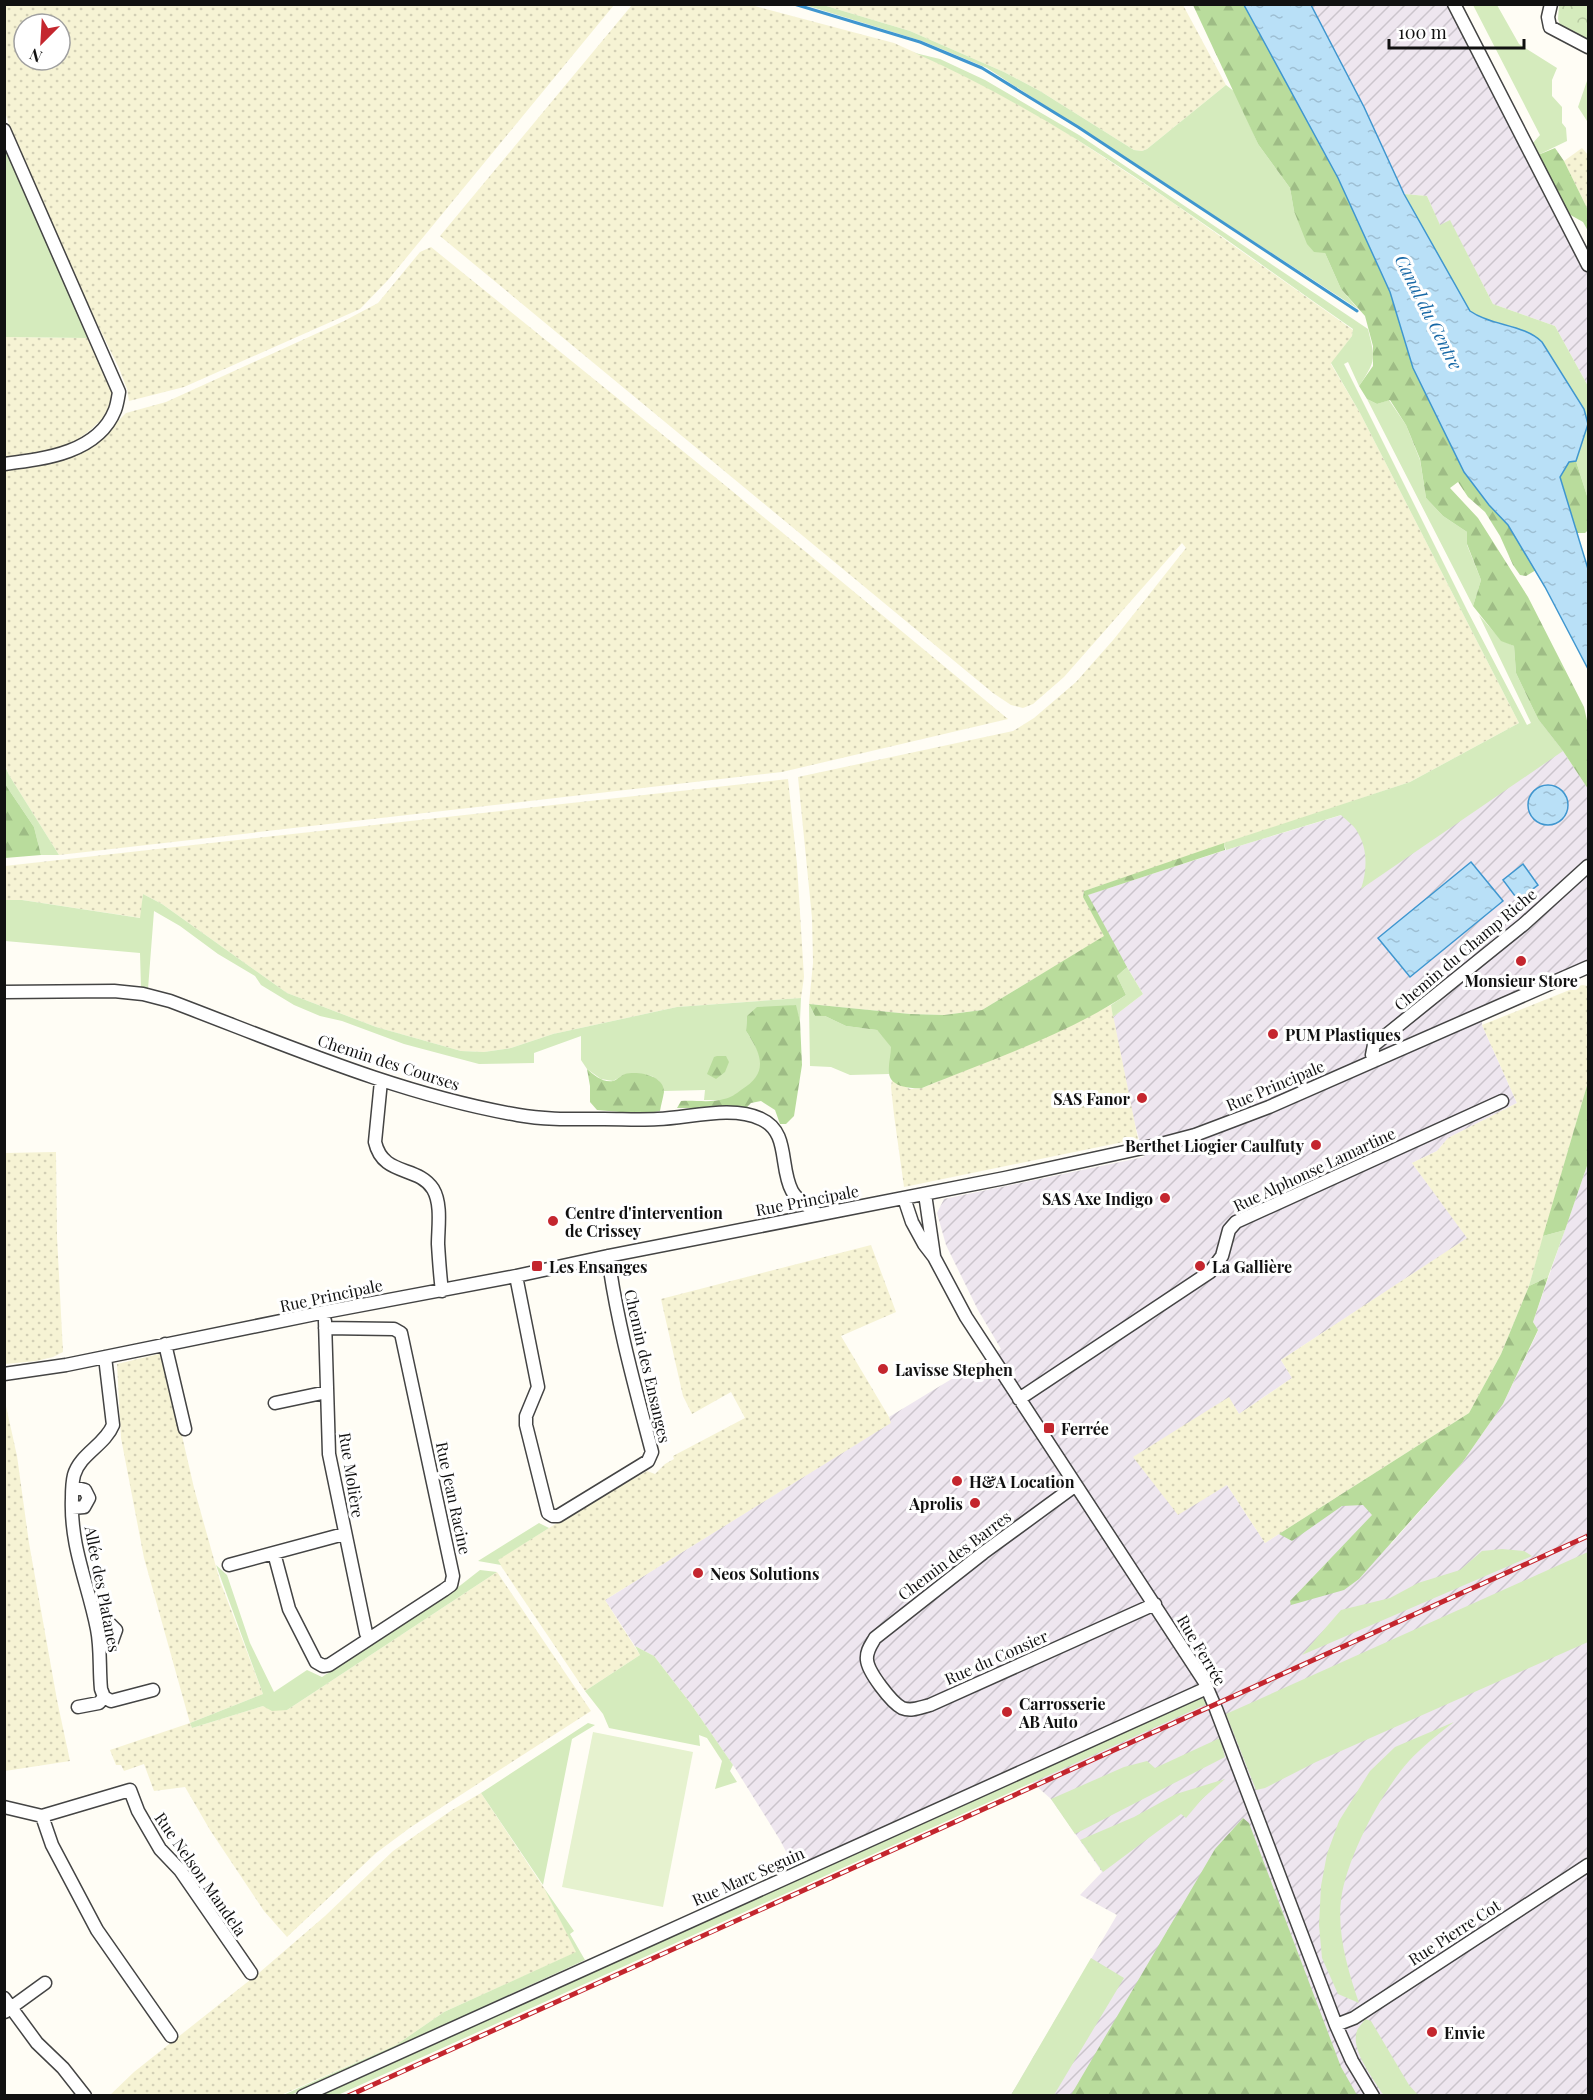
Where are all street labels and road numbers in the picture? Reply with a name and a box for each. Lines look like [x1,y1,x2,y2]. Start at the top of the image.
street label: Chemin du Champ Riche [1389,883,1541,1015]
street label: Chemin des Courses [315,1029,463,1095]
street label: Rue Principale [1223,1055,1327,1115]
street label: Rue Alphonse Lamartine [1229,1122,1399,1216]
street label: Rue Principale [754,1180,860,1220]
street label: Rue Principale [278,1274,384,1316]
street label: Chemin des Ensanges [620,1287,676,1445]
street label: Rue Molière [335,1431,369,1519]
street label: Rue Jean Racine [432,1440,476,1556]
street label: Chemin des Barres [893,1506,1015,1604]
street label: Allée des Platanes [80,1523,126,1654]
street label: Rue Ferrée [1173,1611,1231,1689]
street label: Rue du Consier [941,1625,1051,1689]
street label: Rue Nelson Mandela [150,1808,252,1940]
street label: Rue Marc Seguin [689,1842,808,1910]
street label: Rue Pierre Cot [1404,1894,1504,1969]

